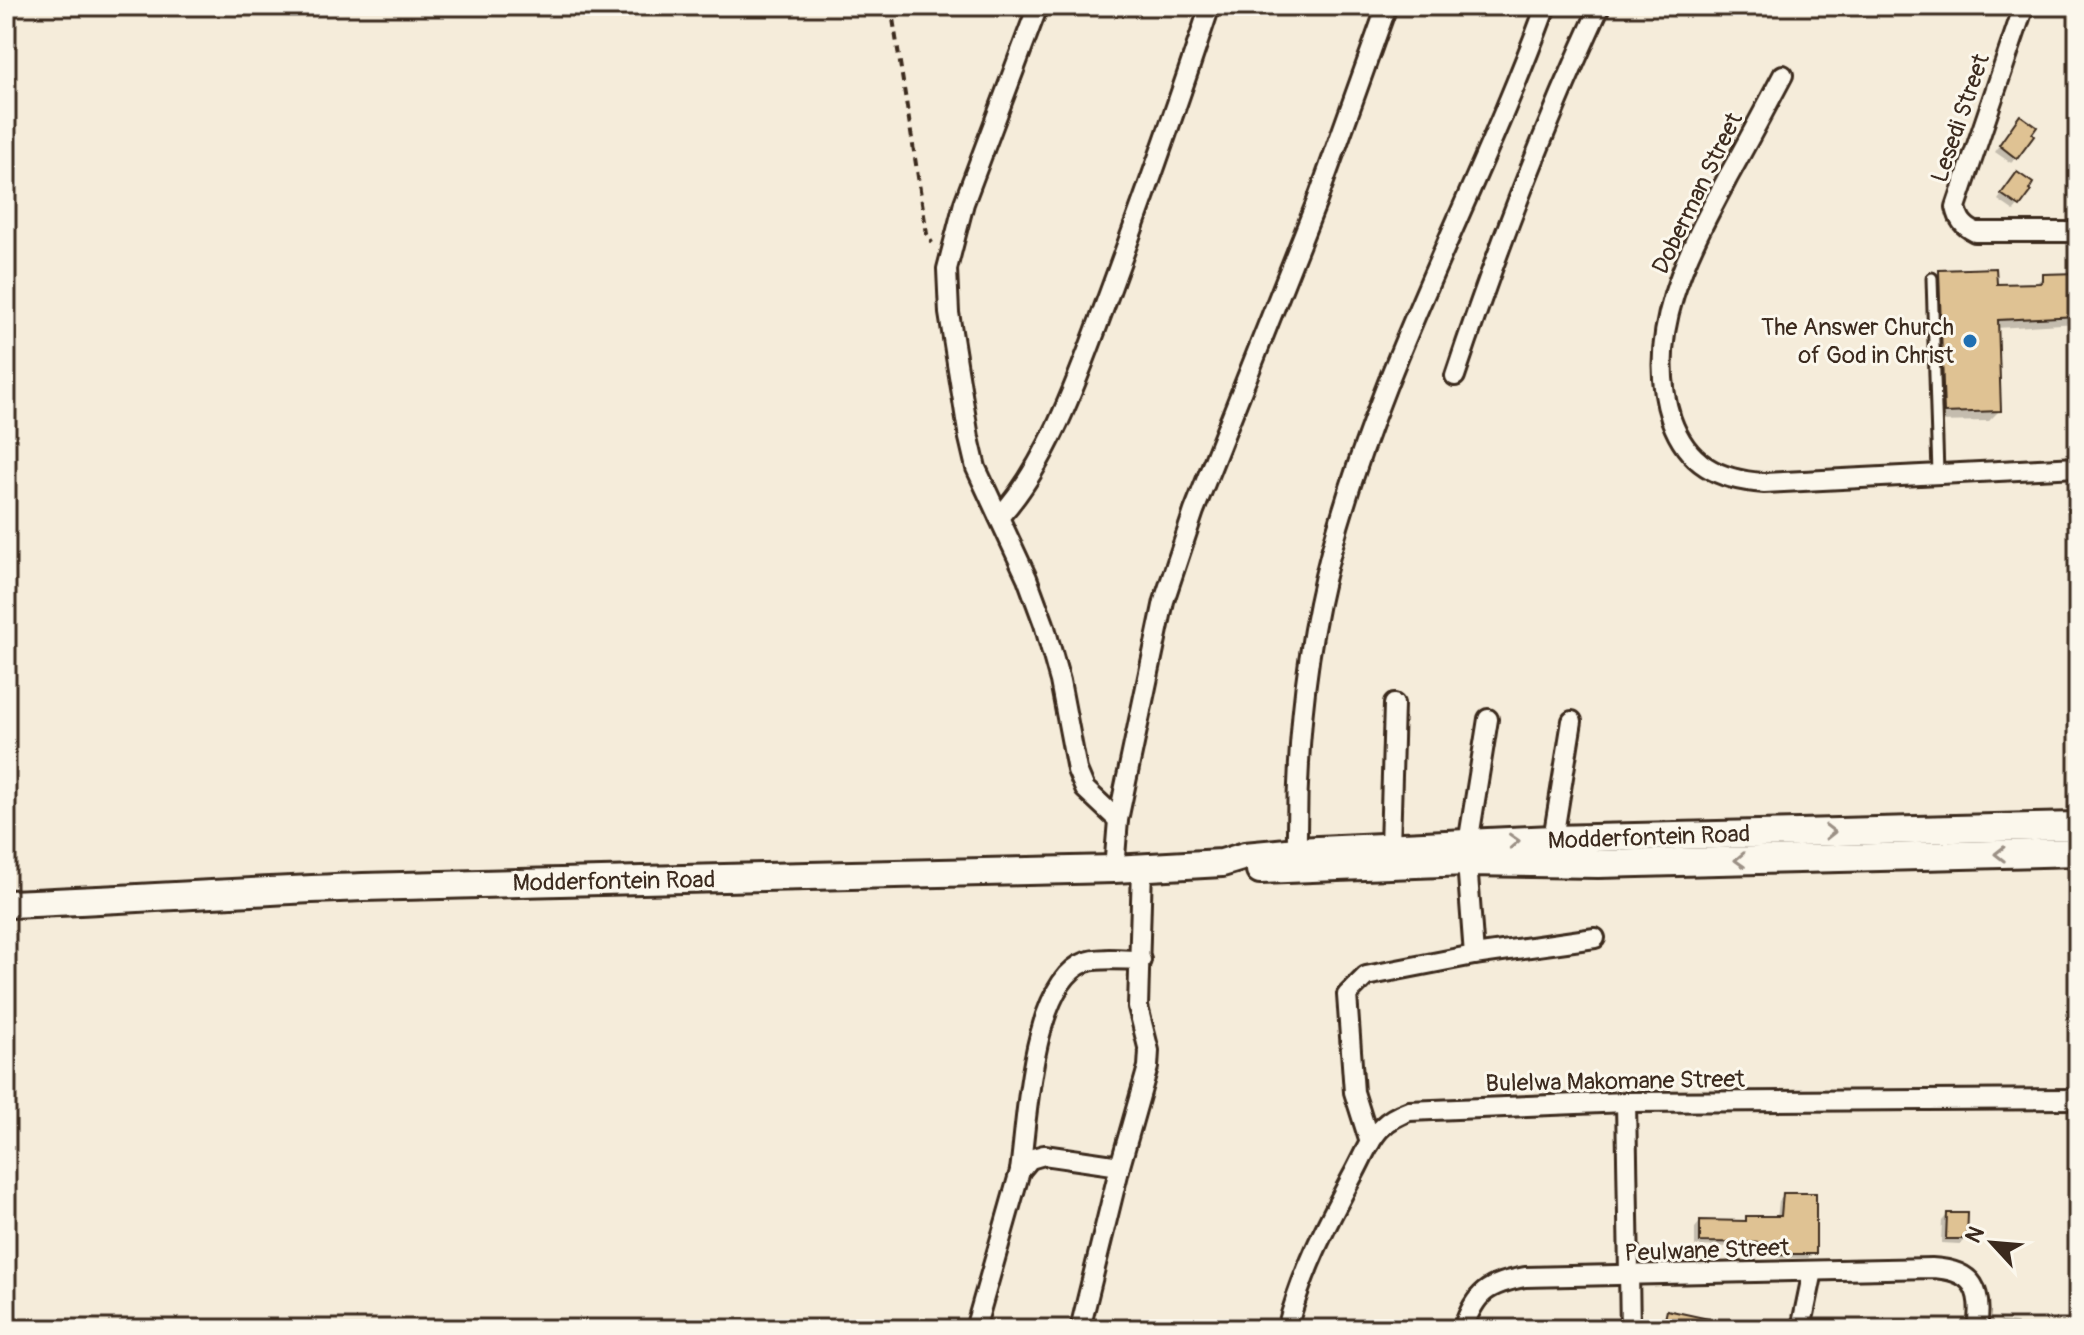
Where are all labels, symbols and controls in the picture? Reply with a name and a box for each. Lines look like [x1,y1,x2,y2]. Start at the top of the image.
street label: Lesedi Street [1925,50,1996,186]
street label: Doberman Street [1646,108,1749,279]
place label: The Answer Church of God in Christ [1761,313,1954,370]
marker: The Answer Church of God in Christ [1961,332,1979,350]
street label: Modderfontein Road [1547,819,1751,856]
one-way arrow [1824,823,1837,841]
one-way arrow [1508,833,1521,850]
one-way arrow [1993,845,2006,862]
one-way arrow [1733,851,1746,868]
street label: Modderfontein Road [512,865,716,898]
street label: Bulelwa Makomane Street [1485,1065,1745,1098]
north arrow [1952,1203,2032,1283]
text: N [1959,1222,1991,1247]
street label: Peulwane Street [1624,1233,1790,1268]

